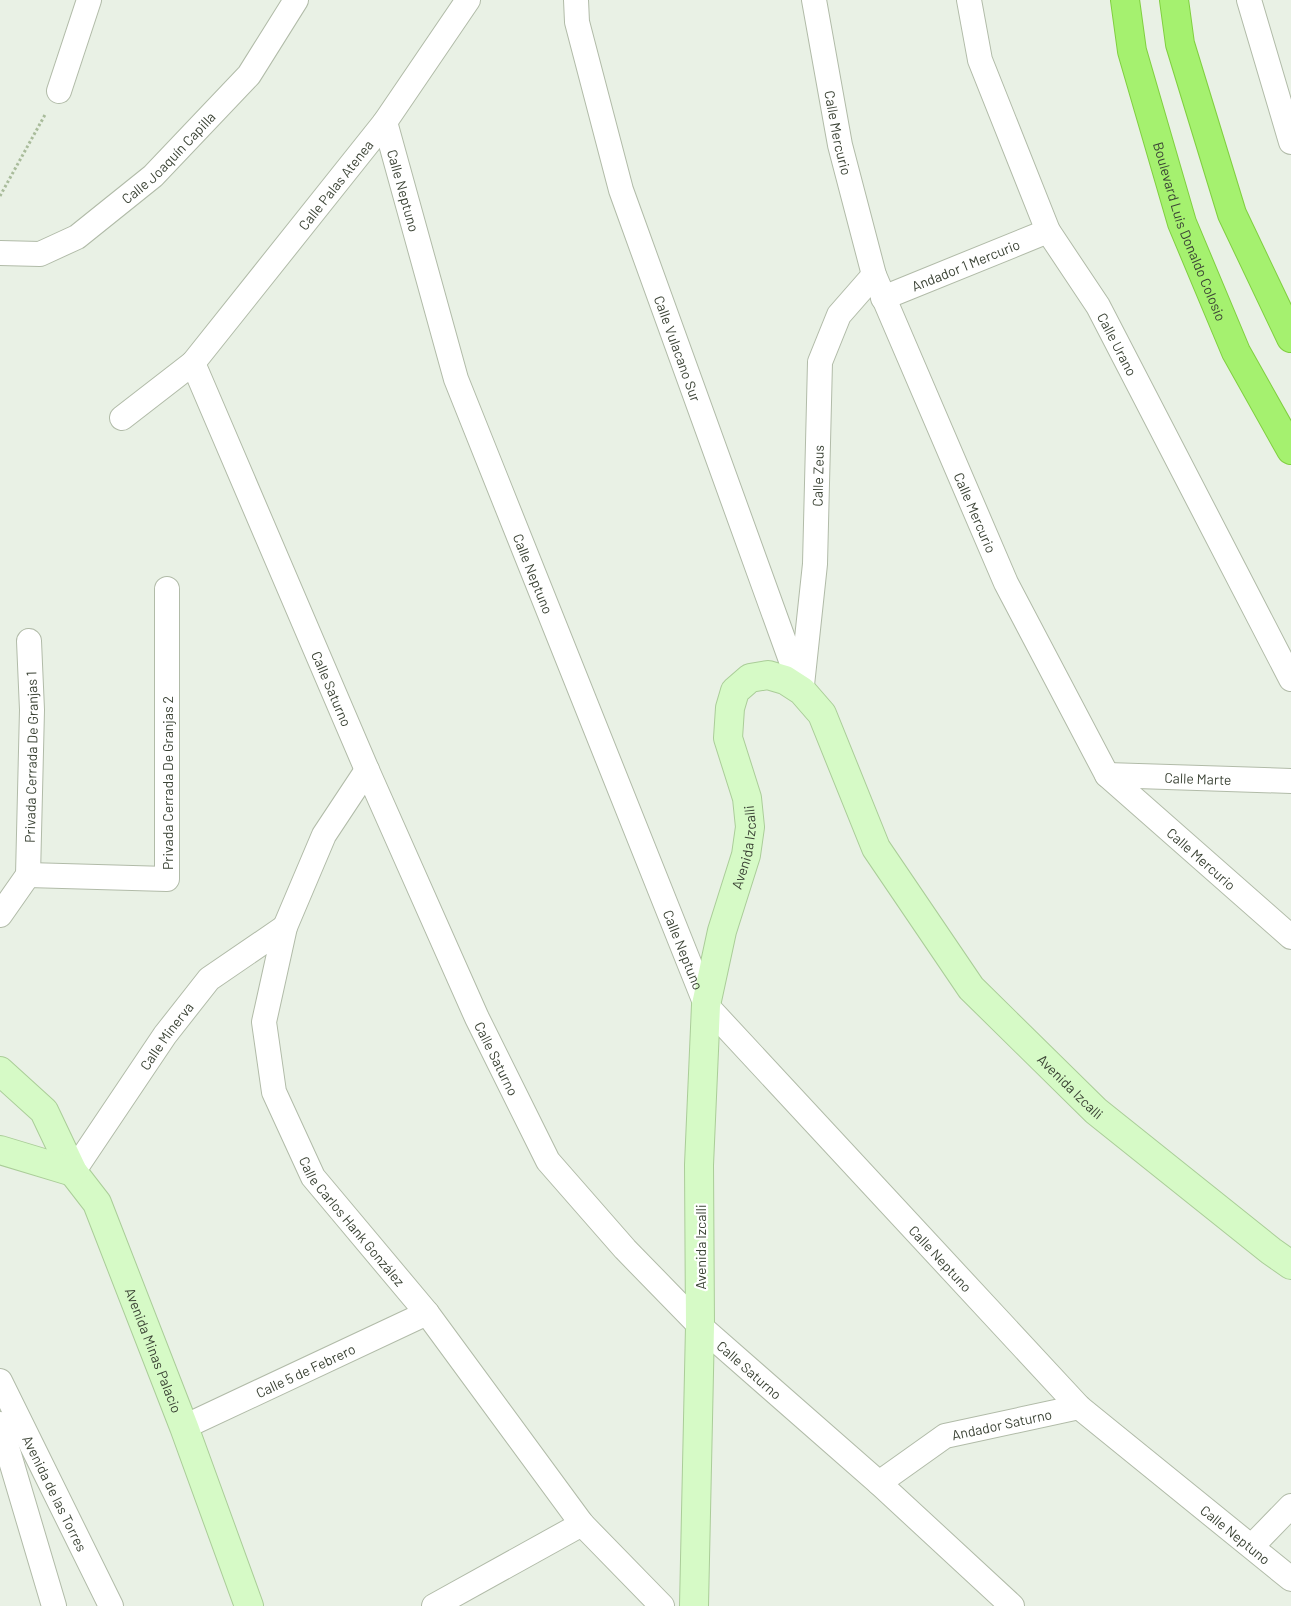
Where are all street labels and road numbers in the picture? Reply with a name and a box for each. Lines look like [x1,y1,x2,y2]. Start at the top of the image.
street label: Calle Mercurio [822,89,856,177]
street label: Calle Joaquín Capilla [118,108,218,207]
street label: Calle Palas Atenea [294,136,376,233]
street label: Boulevard Luis Donaldo Colosio [1150,140,1230,323]
street label: Calle Neptuno [384,147,423,234]
street label: Andador 1 Mercurio [909,235,1022,294]
street label: Calle Vulacano Sur [651,293,705,404]
street label: Calle Urano [1094,310,1141,378]
street label: Calle Zeus [808,444,826,507]
street label: Calle Mercurio [951,470,1000,555]
street label: Calle Neptuno [510,531,557,616]
street label: Calle Saturno [309,648,356,729]
street label: Privada Cerrada De Granjas 1 [20,671,41,843]
street label: Privada Cerrada De Granjas 2 [159,696,176,870]
street label: Calle Marte [1164,768,1232,788]
street label: Avenida Izcalli [727,805,759,891]
street label: Calle Mercurio [1164,824,1240,893]
street label: Calle Neptuno [660,907,707,992]
street label: Calle Minerva [136,998,196,1073]
street label: Calle Saturno [472,1019,523,1098]
street label: Avenida Izcalli [1034,1050,1107,1122]
street label: Calle Carlos Hank González [296,1153,409,1289]
street label: Avenida Izcalli [692,1205,709,1290]
street label: Calle Neptuno [906,1221,976,1295]
street label: Avenida Minas Palacio [122,1285,186,1415]
street label: Calle Saturno [714,1337,785,1402]
street label: Calle 5 de Febrero [253,1339,358,1401]
street label: Andador Saturno [950,1405,1053,1443]
street label: Avenida de las Torres [19,1432,91,1554]
street label: Calle Neptuno [1198,1501,1274,1567]

